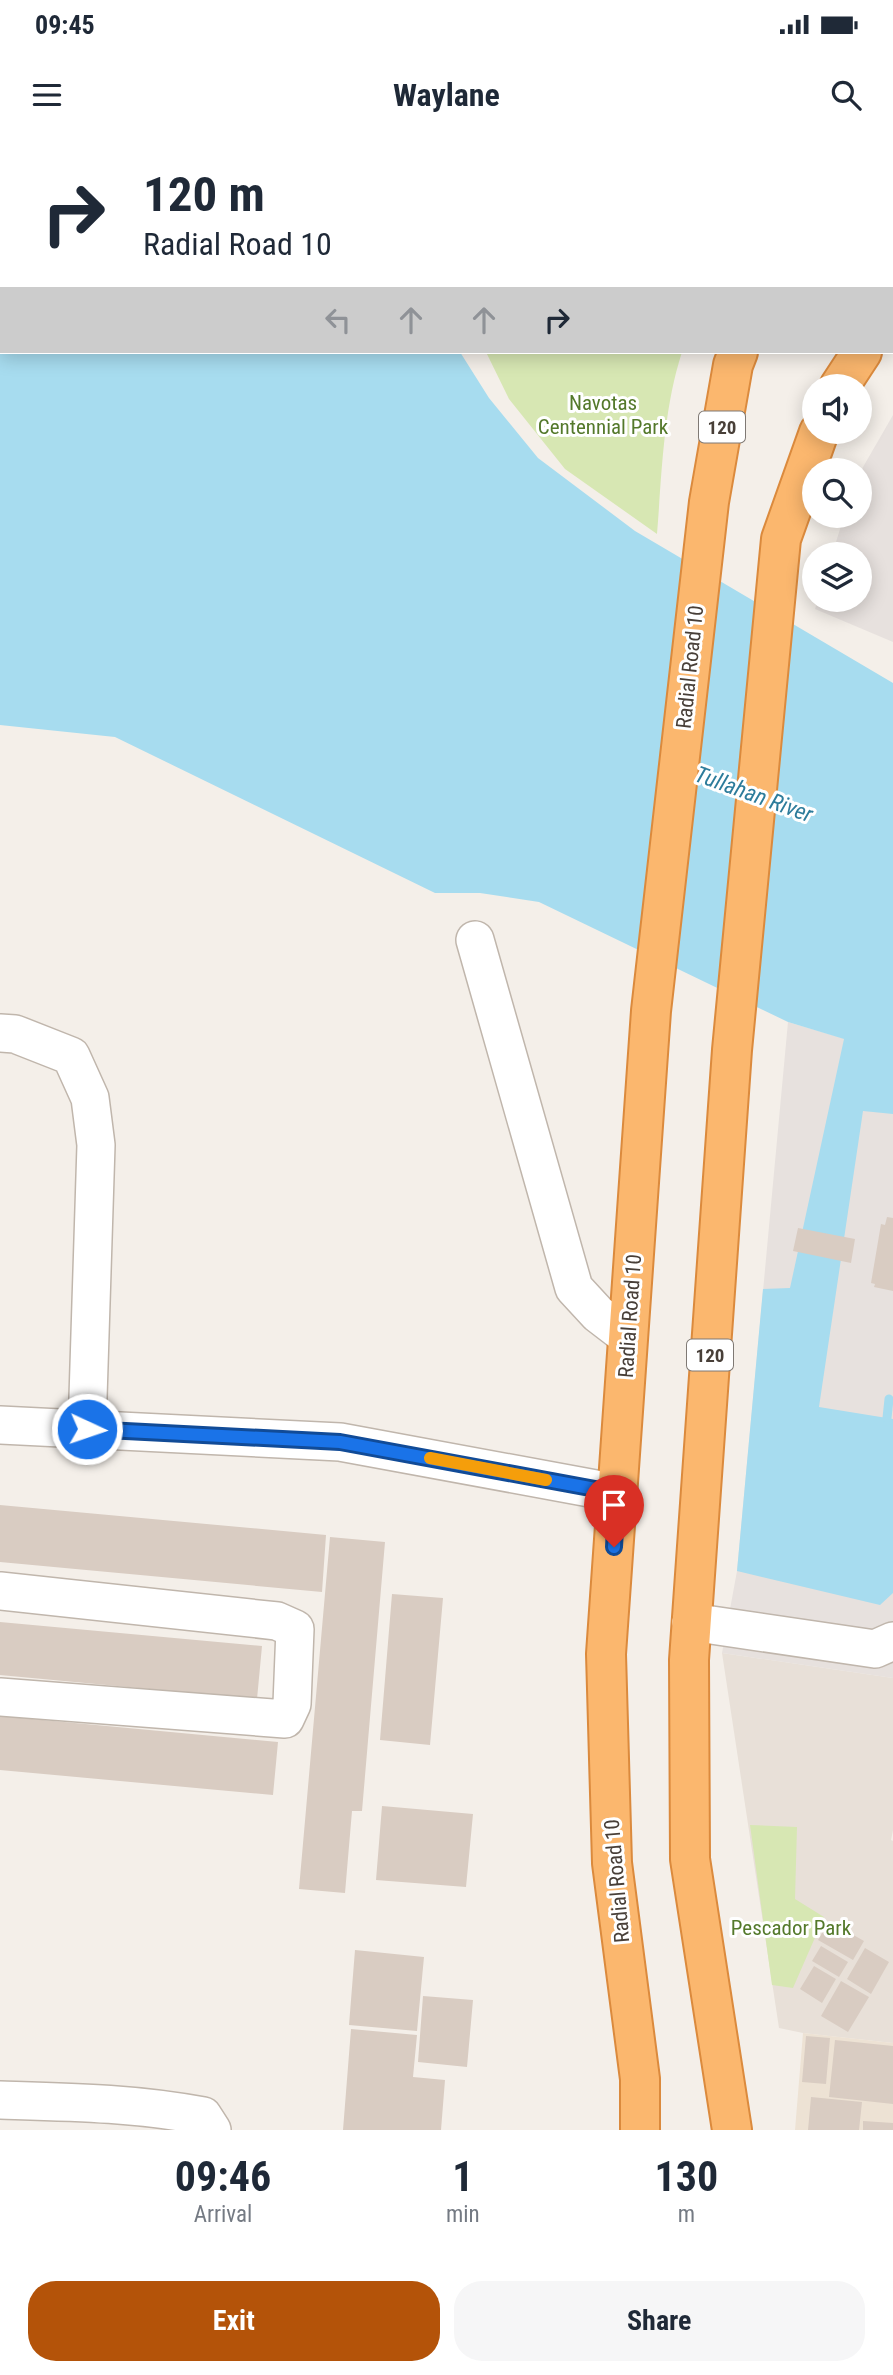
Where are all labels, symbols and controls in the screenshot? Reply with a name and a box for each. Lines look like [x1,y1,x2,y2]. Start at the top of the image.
text: 09:45 [35,10,95,40]
icon: menu [28,76,66,114]
text: Waylane [393,76,500,114]
icon: search [827,76,865,114]
text: 120 m [143,166,265,223]
icon: right [28,168,119,259]
text: Radial Road 10 [143,225,332,263]
icon: left [319,301,357,339]
icon: ahead [392,301,430,339]
icon: ahead [465,301,503,339]
icon: right [538,301,576,339]
map controls [802,374,872,612]
button: sound [802,374,872,444]
park label: Navotas Centennial Park [538,391,669,439]
road number: 120 [699,412,745,442]
button: search [802,458,872,528]
button: layers [802,542,872,612]
street label: Radial Road 10 [672,604,708,730]
water label: Tullahan River [691,761,818,829]
street label: Radial Road 10 [614,1253,646,1379]
road number: 120 [687,1340,733,1371]
position arrow [50,1392,124,1466]
pin [584,1475,644,1547]
icon: arrive [595,1486,633,1524]
street label: Radial Road 10 [600,1818,634,1944]
park label: Pescador Park [731,1916,852,1940]
text: 09:46 [175,2152,271,2201]
text: 1 [452,2152,473,2201]
text: 130 [654,2152,718,2201]
text: Arrival [194,2201,252,2228]
text: min [446,2201,480,2228]
text: m [678,2201,695,2228]
button: Exit [28,2281,440,2361]
button: Share [454,2281,865,2361]

